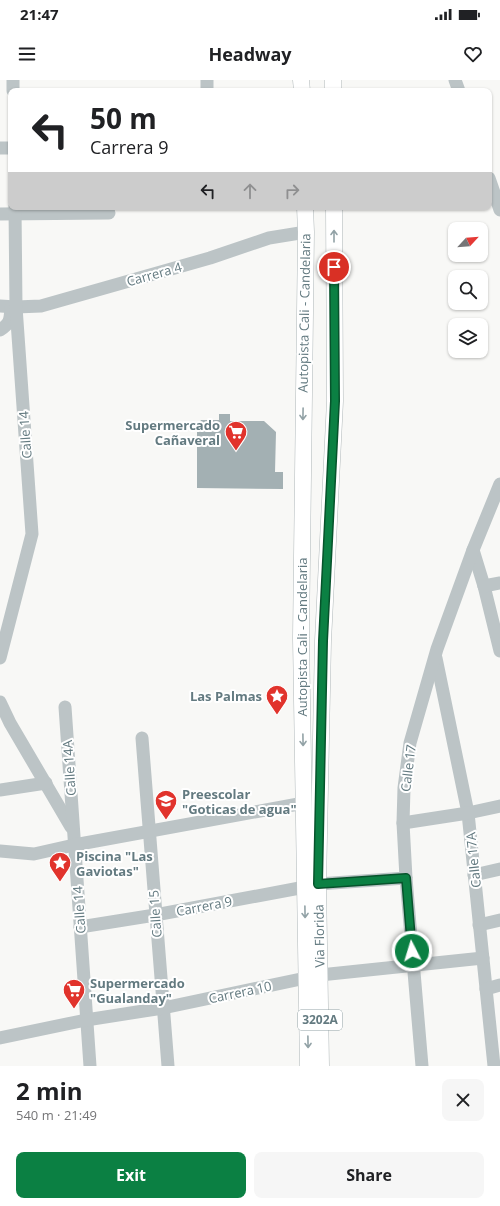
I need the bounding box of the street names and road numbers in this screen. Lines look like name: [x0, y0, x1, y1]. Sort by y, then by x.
street label: Autopista Cali - Candelaria: [294, 233, 314, 393]
street label: Carrera 4: [124, 257, 184, 290]
street label: Calle 14: [14, 410, 36, 459]
street label: Autopista Cali - Candelaria: [293, 557, 311, 717]
street label: Calle 14A: [58, 739, 80, 796]
street label: Calle 17: [396, 743, 420, 793]
street label: Calle 17A: [461, 831, 485, 889]
street label: Calle 14: [68, 885, 90, 934]
street label: Calle 15: [144, 890, 166, 938]
street label: Carrera 9: [174, 892, 234, 920]
street label: Via Florida: [309, 904, 329, 968]
street label: Carrera 10: [207, 977, 273, 1007]
road number: 3202A: [298, 1010, 342, 1030]

